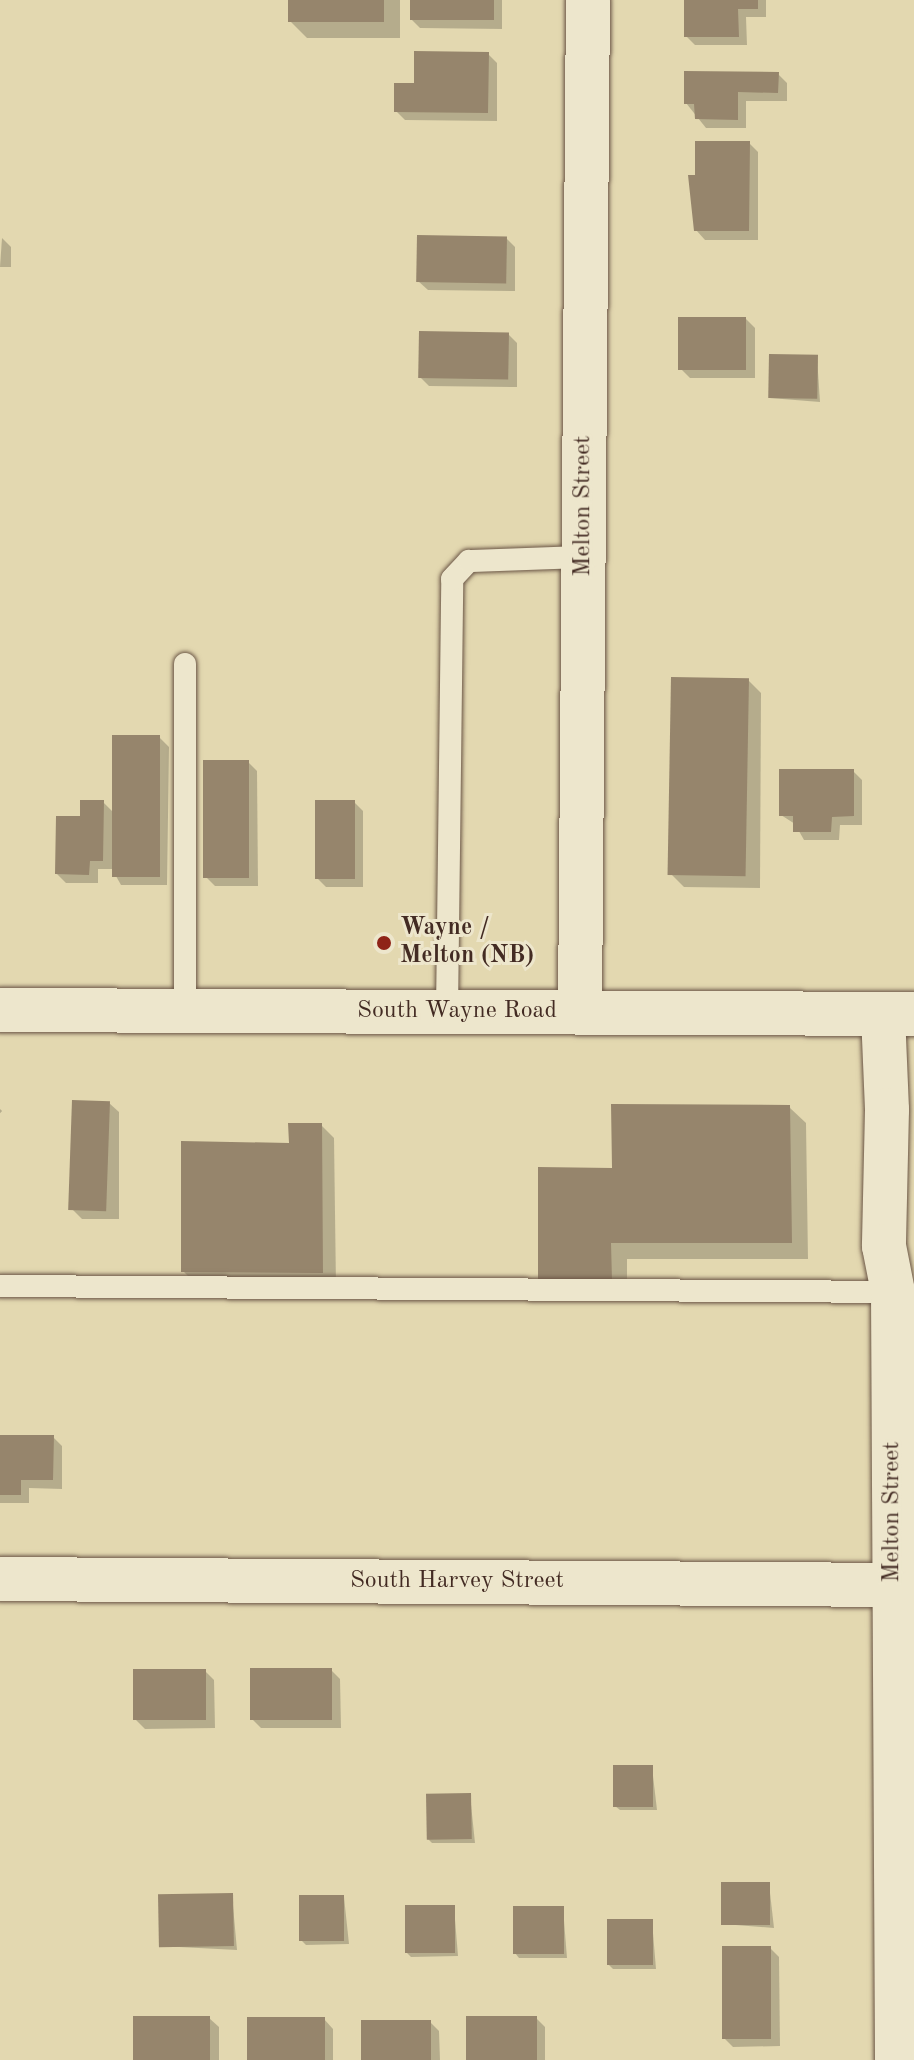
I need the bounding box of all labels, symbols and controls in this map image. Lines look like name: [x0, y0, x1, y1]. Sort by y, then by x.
street label: Melton Street: [570, 435, 598, 577]
place label: Wayne / Melton (NB): [400, 915, 534, 971]
marker: Wayne / Melton (NB): [375, 934, 393, 952]
street label: South Wayne Road: [357, 998, 557, 1026]
street label: Melton Street: [879, 1441, 907, 1583]
street label: South Harvey Street: [350, 1568, 564, 1596]

